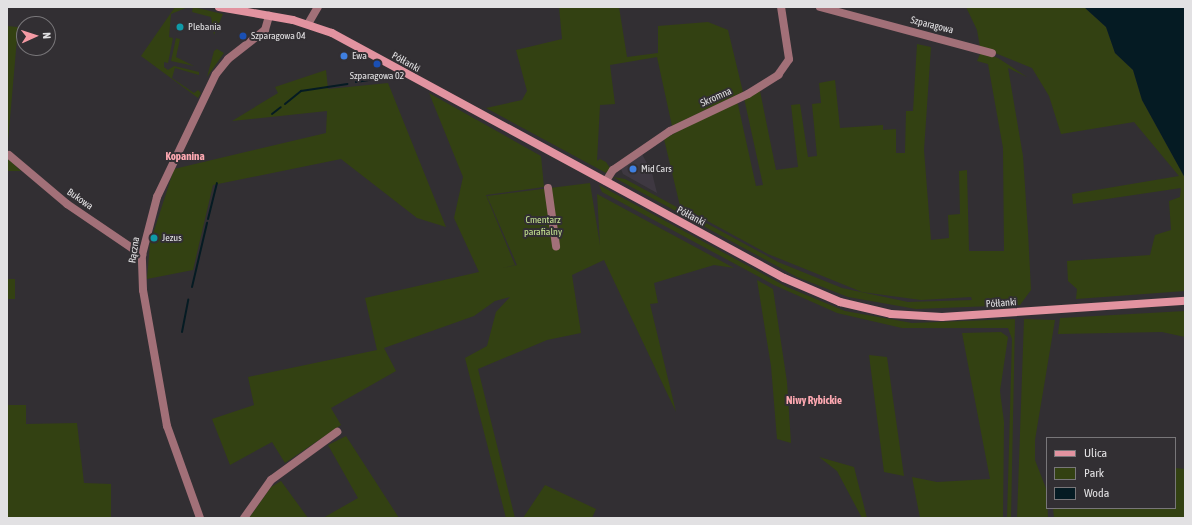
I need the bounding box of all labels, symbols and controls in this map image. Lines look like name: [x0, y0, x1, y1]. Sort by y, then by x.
street label: Szparagowa: [909, 14, 955, 36]
north arrow: [16, 16, 56, 56]
place label: Plebania: [188, 21, 221, 33]
marker: Plebania: [175, 22, 185, 32]
place label: Szparagowa 04: [251, 30, 306, 42]
marker: Szparagowa 04: [238, 31, 248, 41]
text: N: [41, 32, 53, 39]
street label: Półłanki: [390, 49, 422, 75]
place label: Ewa: [352, 50, 367, 62]
marker: Ewa: [339, 51, 349, 61]
marker: Szparagowa 02: [372, 59, 382, 69]
place label: Szparagowa 02: [350, 70, 404, 82]
street label: Skromna: [699, 85, 733, 109]
district label: Kopanina: [166, 149, 204, 163]
place label: Mid Cars: [641, 163, 672, 175]
marker: Mid Cars: [628, 164, 638, 174]
street label: Bukowa: [65, 186, 95, 212]
street label: Półłanki: [675, 203, 707, 229]
park label: Cmentarz parafialny: [524, 213, 562, 236]
place label: Jezus: [162, 232, 182, 244]
marker: Jezus: [149, 233, 159, 243]
street label: Rączna: [126, 236, 142, 264]
street label: Półłanki: [985, 296, 1017, 310]
district label: Niwy Rybickie: [786, 393, 842, 407]
legend: [1046, 437, 1176, 509]
text: Ulica: [1084, 446, 1107, 460]
text: Park: [1084, 466, 1104, 480]
text: Woda: [1084, 486, 1109, 500]

